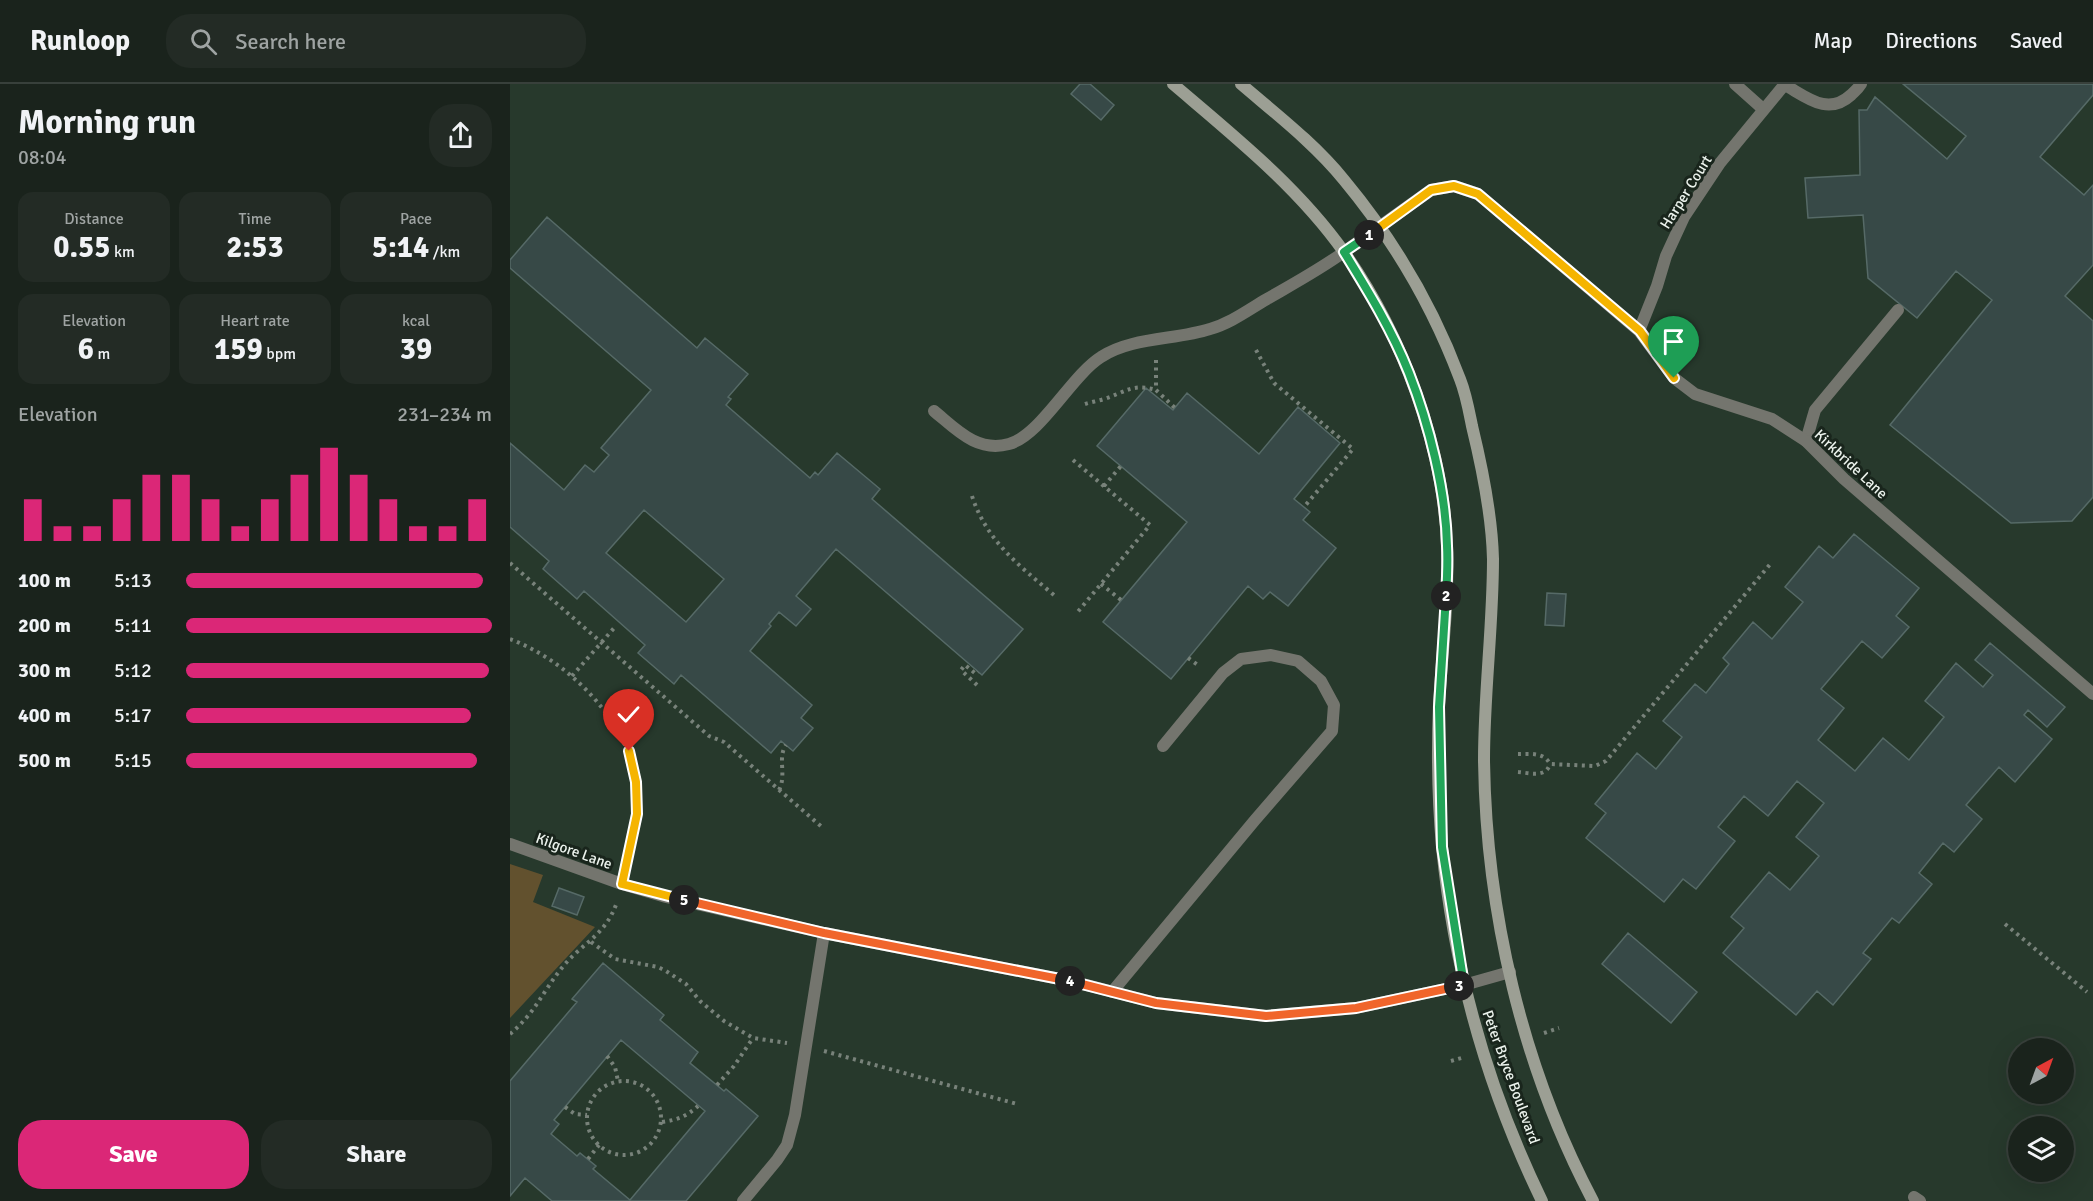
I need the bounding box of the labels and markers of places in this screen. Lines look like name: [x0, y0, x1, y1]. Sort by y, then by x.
pin: 1: [1354, 220, 1384, 250]
pin: [1648, 316, 1699, 378]
pin: 2: [1431, 581, 1461, 611]
pin: [603, 689, 654, 751]
pin: 5: [669, 885, 699, 915]
pin: 4: [1055, 966, 1085, 996]
pin: 3: [1444, 971, 1474, 1001]

